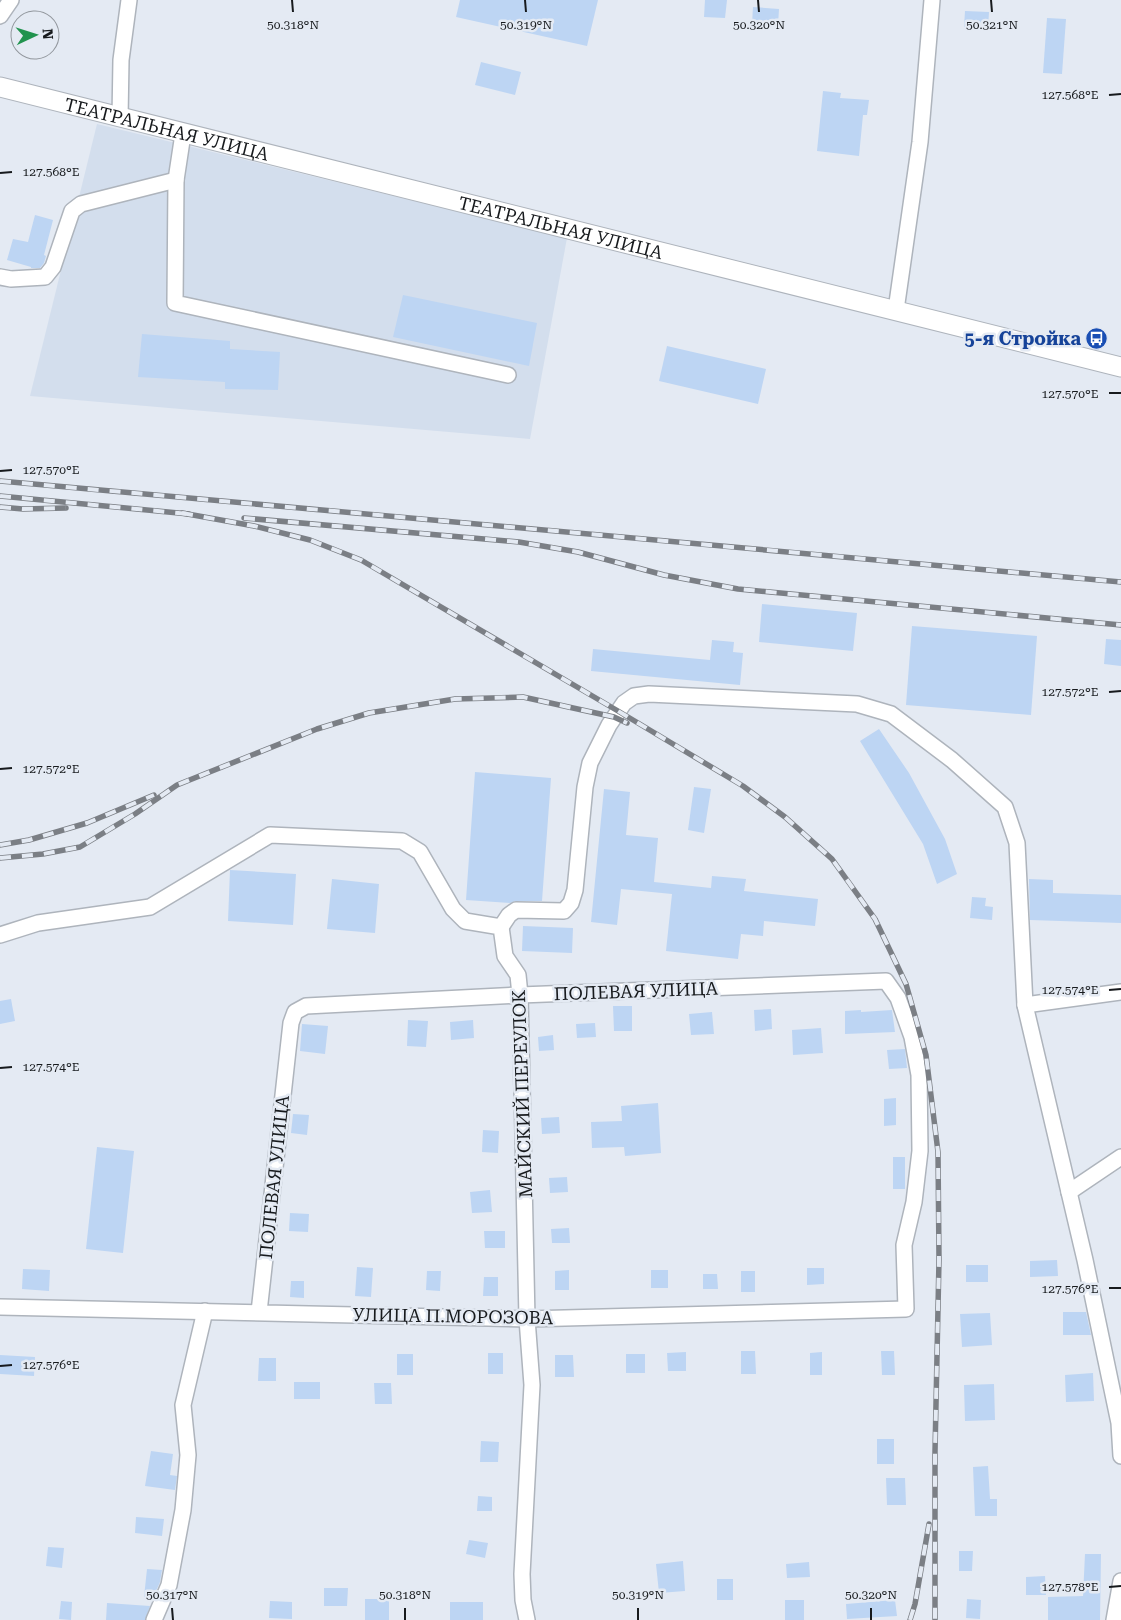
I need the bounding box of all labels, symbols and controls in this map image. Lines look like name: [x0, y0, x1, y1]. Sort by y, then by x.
north arrow: [10, 10, 60, 60]
text: 50.318°N: [267, 18, 319, 32]
text: 50.319°N: [500, 18, 552, 32]
text: 50.320°N: [733, 18, 785, 32]
text: 50.321°N: [966, 18, 1018, 32]
text: N: [40, 28, 56, 40]
text: 127.568°E: [1042, 88, 1098, 102]
street label: ТЕАТРАЛЬНАЯ УЛИЦА: [62, 93, 272, 164]
text: 127.568°E: [23, 165, 79, 179]
street label: ТЕАТРАЛЬНАЯ УЛИЦА: [456, 191, 666, 263]
bus stop icon: 5-я Стройка: [1085, 326, 1109, 350]
place label: 5-я Стройка: [964, 328, 1081, 349]
text: 127.570°E: [1042, 387, 1098, 401]
text: 127.570°E: [23, 463, 79, 477]
text: 127.572°E: [1042, 685, 1098, 699]
text: 127.572°E: [23, 762, 79, 776]
street label: ПОЛЕВАЯ УЛИЦА: [553, 978, 719, 1004]
text: 127.574°E: [1042, 983, 1098, 997]
street label: МАЙСКИЙ ПЕРЕУЛОК: [508, 990, 536, 1198]
text: 127.574°E: [23, 1060, 79, 1074]
street label: ПОЛЕВАЯ УЛИЦА: [255, 1094, 293, 1260]
text: 127.576°E: [1042, 1282, 1098, 1296]
street label: УЛИЦА П.МОРОЗОВА: [353, 1304, 554, 1328]
text: 127.576°E: [23, 1358, 79, 1372]
text: 127.578°E: [1042, 1580, 1098, 1594]
text: 50.317°N: [146, 1588, 198, 1602]
text: 50.318°N: [379, 1588, 431, 1602]
text: 50.319°N: [612, 1588, 664, 1602]
text: 50.320°N: [845, 1588, 897, 1602]

